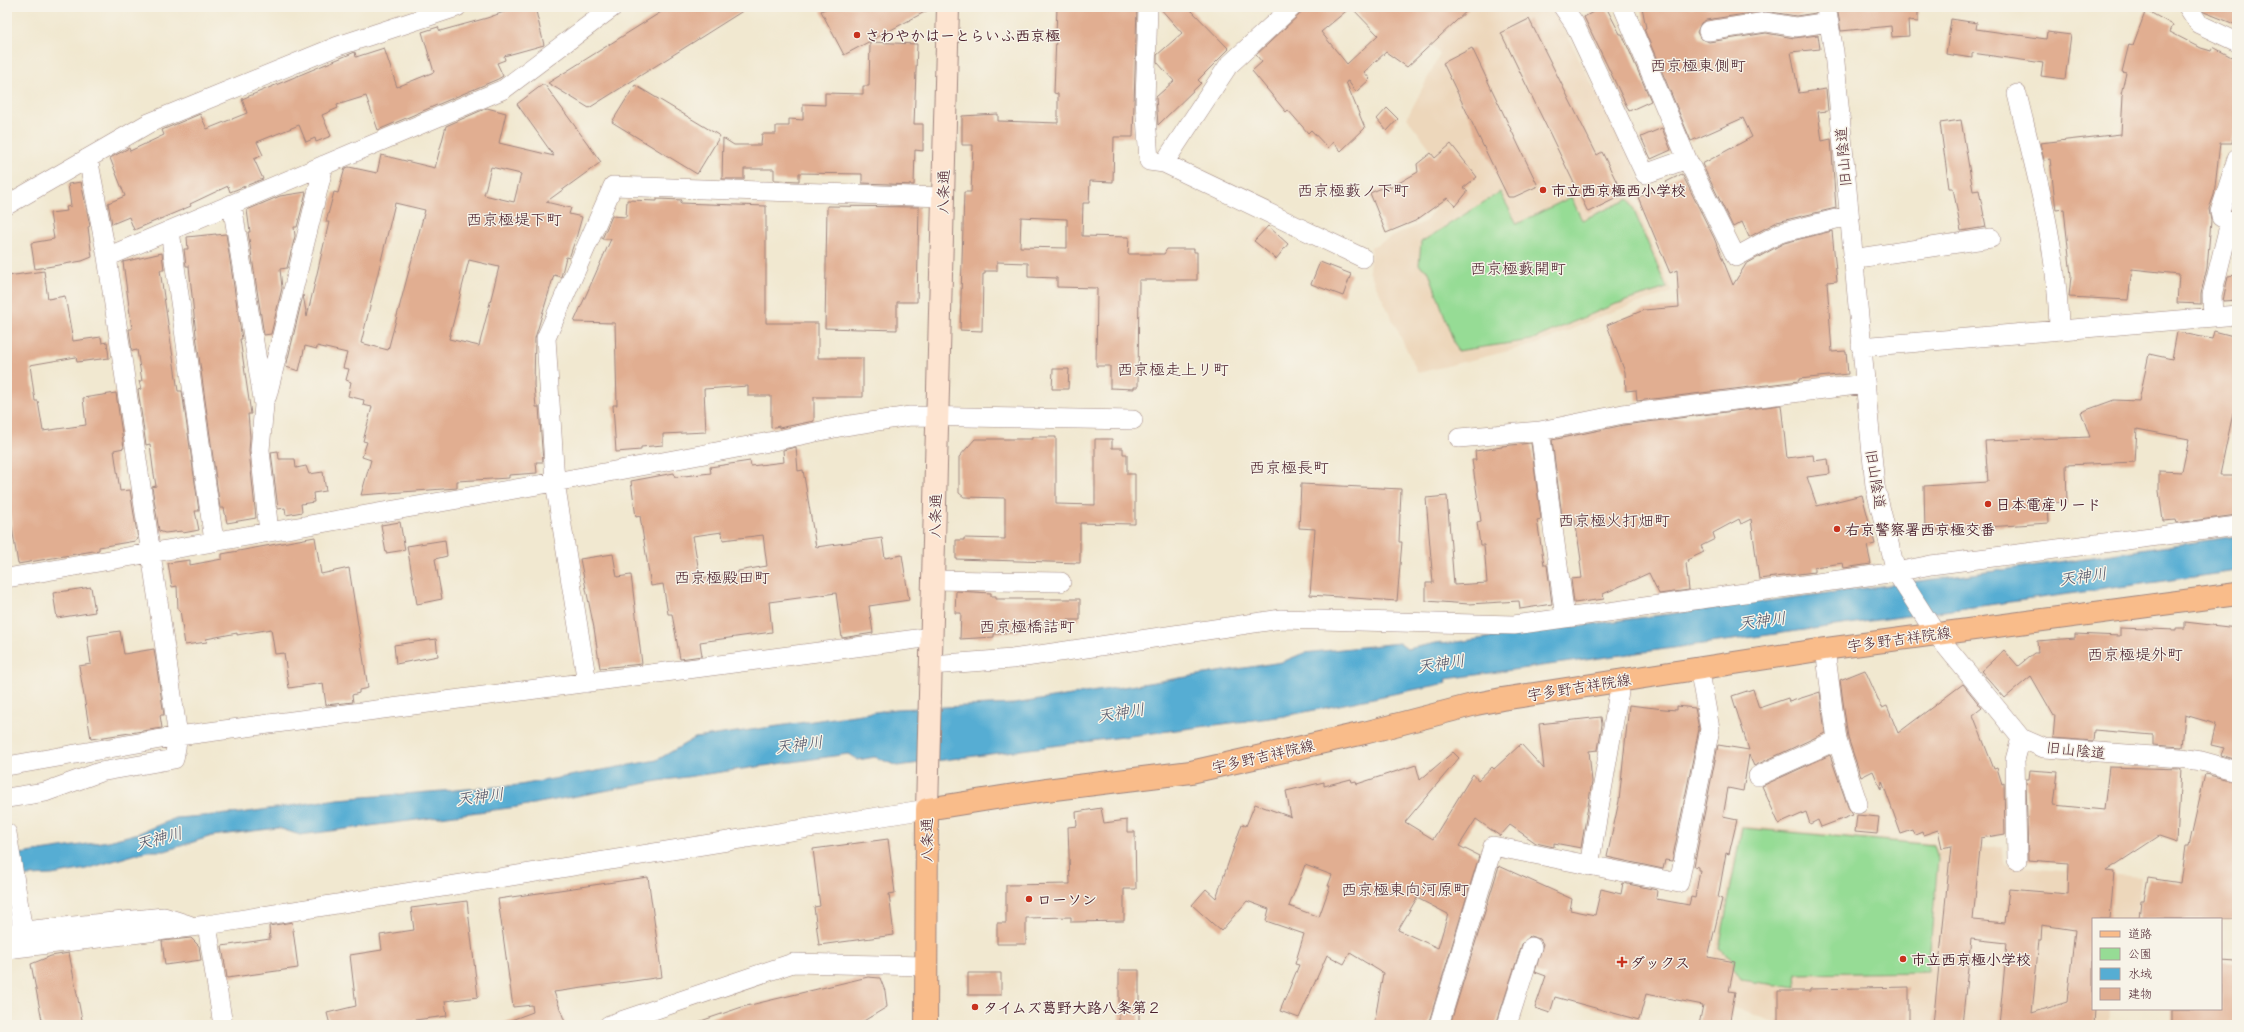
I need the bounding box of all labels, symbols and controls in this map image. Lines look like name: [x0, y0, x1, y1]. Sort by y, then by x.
place label: さわやかはーとらいふ西京極: [865, 25, 1060, 46]
marker: さわやかはーとらいふ西京極: [852, 30, 862, 40]
district label: 西京極東側町: [1650, 54, 1746, 76]
street label: 旧山陰道: [1830, 126, 1856, 188]
street label: 八条通: [932, 169, 954, 215]
district label: 西京極藪ノ下町: [1297, 179, 1409, 201]
place label: 市立西京極西小学校: [1551, 180, 1686, 201]
marker: 市立西京極西小学校: [1538, 185, 1548, 195]
district label: 西京極堤下町: [466, 208, 562, 230]
district label: 西京極藪開町: [1470, 257, 1566, 279]
district label: 西京極走上リ町: [1117, 358, 1229, 380]
street label: 旧山陰道: [1861, 448, 1891, 510]
district label: 西京極長町: [1249, 456, 1329, 478]
street label: 八条通: [924, 493, 946, 539]
place label: 日本電産リード: [1996, 494, 2101, 515]
marker: 日本電産リード: [1983, 499, 1993, 509]
district label: 西京極火打畑町: [1558, 509, 1670, 531]
place label: 右京警察署西京極交番: [1845, 519, 1995, 540]
marker: 右京警察署西京極交番: [1832, 524, 1842, 534]
water label: 天神川: [2058, 562, 2108, 590]
district label: 西京極殿田町: [674, 566, 770, 588]
water label: 天神川: [1737, 606, 1787, 634]
district label: 西京極橋詰町: [979, 615, 1075, 637]
street label: 宇多野吉祥院線: [1846, 621, 1952, 657]
district label: 西京極堤外町: [2087, 643, 2183, 665]
water label: 天神川: [1416, 649, 1466, 677]
street label: 宇多野吉祥院線: [1525, 668, 1633, 706]
water label: 天神川: [1096, 697, 1146, 727]
water label: 天神川: [774, 730, 824, 758]
street label: 宇多野吉祥院線: [1209, 734, 1317, 778]
street label: 旧山陰道: [2045, 736, 2107, 764]
water label: 天神川: [455, 782, 505, 810]
street label: 八条通: [916, 817, 937, 863]
water label: 天神川: [133, 821, 185, 855]
district label: 西京極東向河原町: [1341, 878, 1469, 900]
place label: ローソン: [1037, 889, 1097, 910]
marker: ローソン: [1024, 894, 1034, 904]
legend: [2092, 918, 2222, 1010]
text: 道路: [2128, 925, 2152, 942]
text: 公園: [2128, 945, 2152, 962]
place label: 市立西京極小学校: [1911, 949, 2031, 970]
place label: ダックス: [1630, 952, 1690, 973]
marker: 市立西京極小学校: [1898, 954, 1908, 964]
marker: ダックス: [1617, 957, 1627, 967]
text: 水域: [2128, 965, 2152, 982]
text: 建物: [2128, 985, 2152, 1002]
place label: タイムズ葛野大路八条第２: [983, 997, 1162, 1018]
marker: タイムズ葛野大路八条第２: [970, 1002, 980, 1012]

